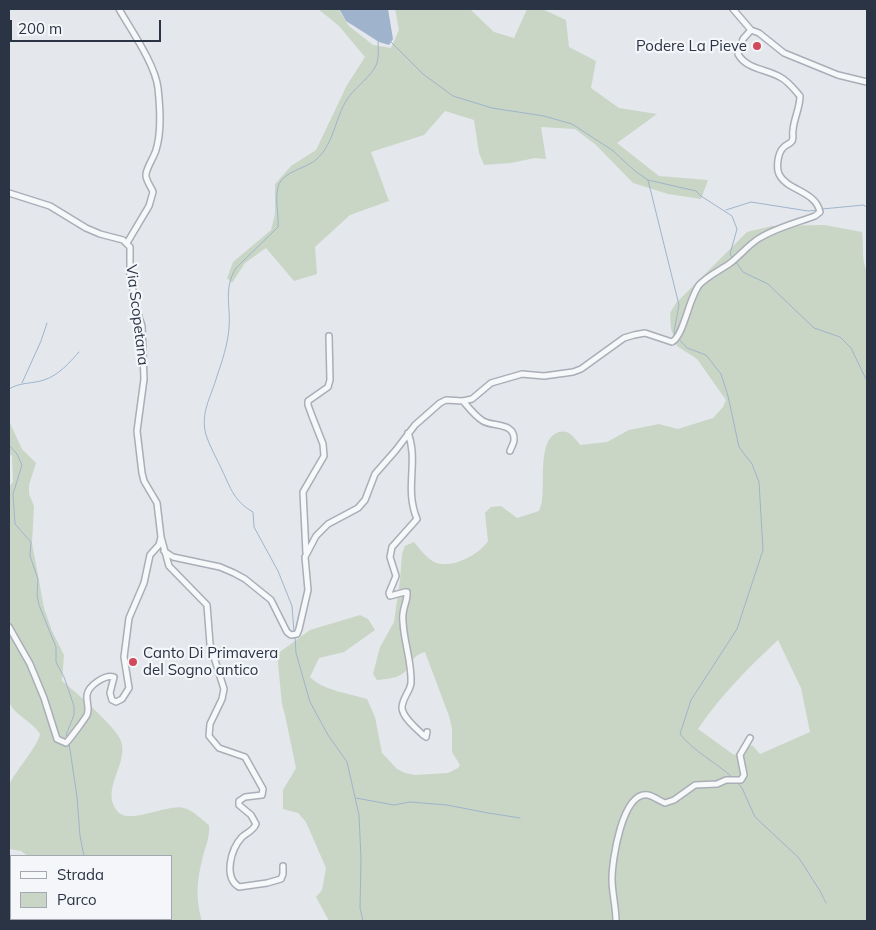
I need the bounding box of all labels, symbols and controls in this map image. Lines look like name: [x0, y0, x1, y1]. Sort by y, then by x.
scale bar: [12, 10, 164, 42]
text: 200 m: [18, 19, 62, 38]
place label: Podere La Pieve: [636, 37, 747, 55]
marker: Podere La Pieve: [751, 40, 763, 52]
street label: Via Scopetana: [122, 264, 152, 366]
place label: Canto Di Primavera del Sogno antico: [143, 644, 278, 679]
marker: Canto Di Primavera del Sogno antico: [127, 656, 139, 668]
legend: [10, 855, 172, 920]
text: Strada: [57, 865, 104, 884]
text: Parco: [57, 890, 97, 909]

